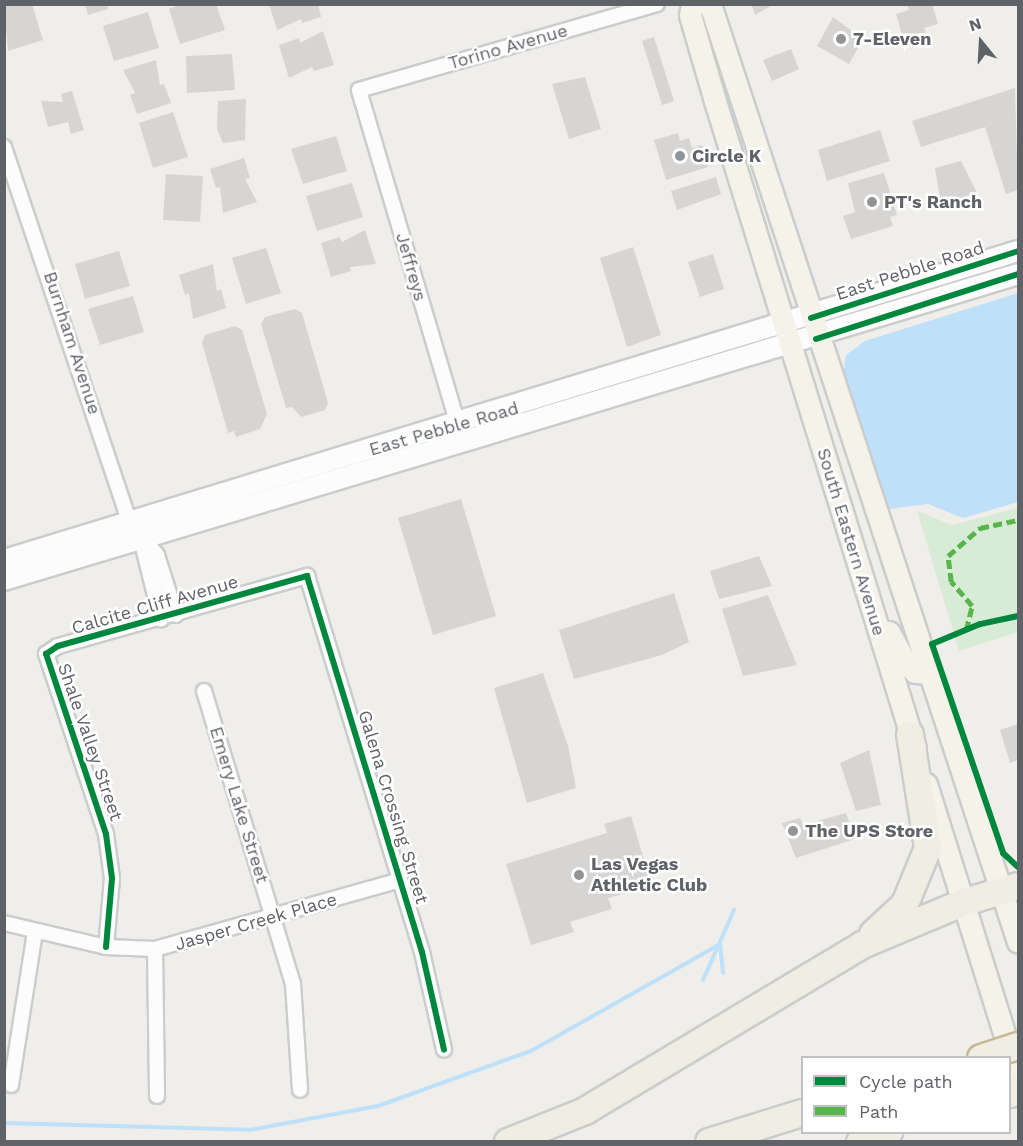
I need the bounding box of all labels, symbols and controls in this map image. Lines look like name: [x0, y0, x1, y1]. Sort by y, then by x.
north arrow: [951, 12, 1011, 72]
text: N: [967, 14, 984, 35]
street label: Torino Avenue: [446, 20, 570, 74]
place label: 7-Eleven: [853, 28, 931, 50]
marker: 7-Eleven: [834, 32, 848, 46]
place label: Circle K: [692, 145, 761, 167]
marker: Circle K: [673, 149, 687, 163]
place label: PT's Ranch: [884, 191, 982, 213]
marker: PT's Ranch: [865, 195, 879, 209]
street label: Jeffreys: [391, 230, 431, 304]
street label: East Pebble Road: [833, 237, 987, 305]
street label: Burnham Avenue: [39, 269, 105, 417]
street label: East Pebble Road: [367, 397, 521, 461]
street label: South Eastern Avenue: [812, 445, 890, 639]
street label: Calcite Cliff Avenue: [69, 571, 241, 639]
street label: Shale Valley Street: [53, 660, 127, 824]
street label: Galena Crossing Street: [353, 707, 433, 907]
street label: Emery Lake Street: [205, 724, 273, 886]
place label: The UPS Store: [805, 820, 933, 842]
marker: The UPS Store: [786, 824, 800, 838]
place label: Las Vegas Athletic Club: [591, 854, 707, 896]
marker: Las Vegas Athletic Club: [572, 868, 586, 882]
street label: Jasper Creek Place: [172, 888, 340, 956]
legend: [801, 1056, 1011, 1134]
text: Cycle path: [859, 1071, 953, 1092]
text: Path: [859, 1101, 899, 1122]

